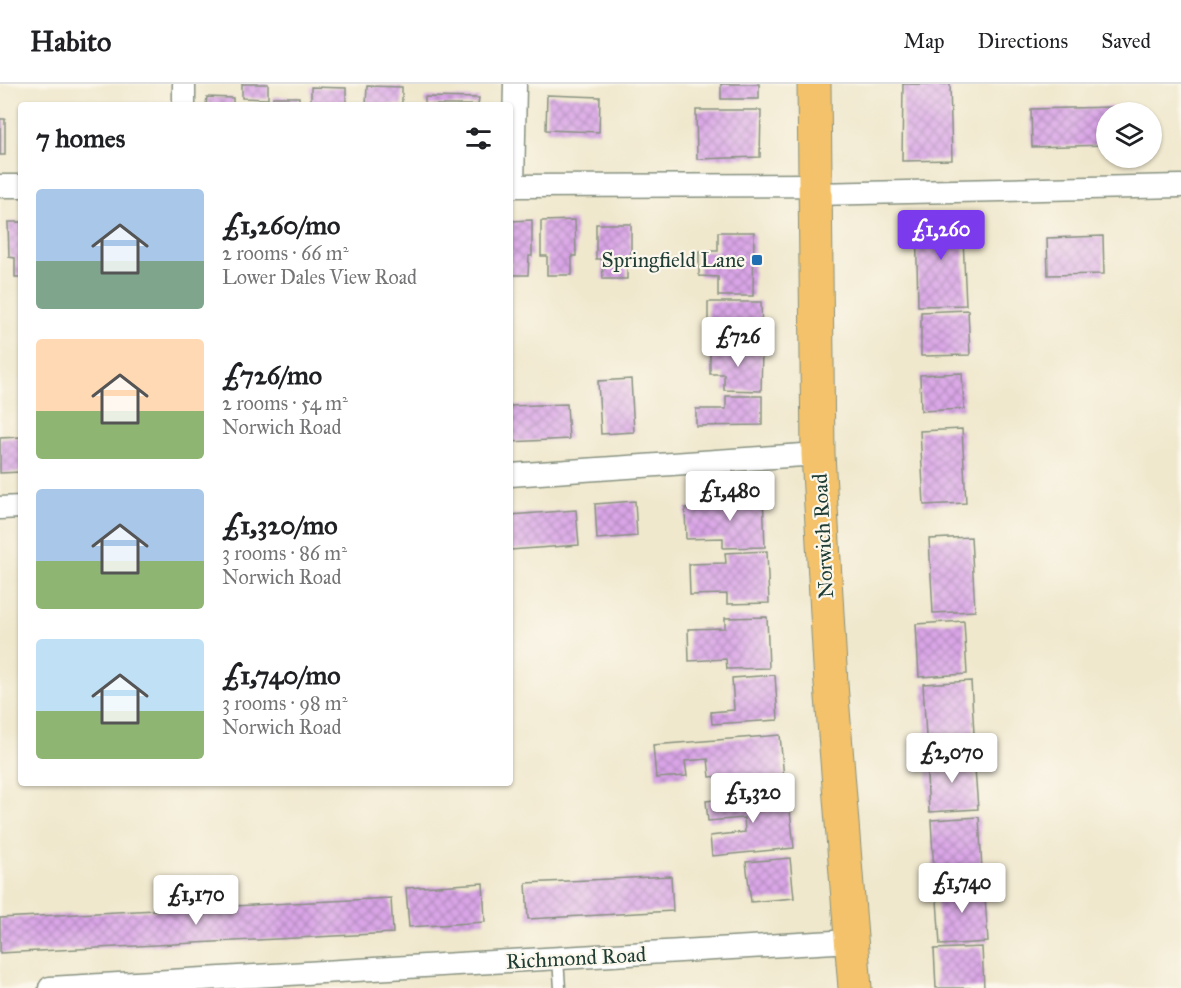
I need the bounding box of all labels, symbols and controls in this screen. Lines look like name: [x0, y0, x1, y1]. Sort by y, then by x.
text: Habito: [30, 24, 111, 59]
text: Map: [904, 28, 945, 54]
text: Directions: [978, 28, 1068, 54]
text: Saved: [1101, 28, 1151, 54]
map controls: [1096, 102, 1162, 168]
button: layers: [1096, 102, 1162, 168]
text: 7 homes: [36, 122, 125, 154]
icon: filters: [462, 122, 495, 155]
text: £1,260/mo: [222, 209, 340, 241]
pin: £1,260: [892, 210, 990, 261]
icon: home: [84, 213, 156, 285]
text: £1,260: [912, 217, 970, 241]
text: 2 rooms · 66 m²: [222, 241, 348, 265]
place label: Springfield Lane: [602, 247, 745, 273]
marker: Springfield Lane: [750, 253, 764, 267]
text: Lower Dales View Road: [222, 265, 417, 289]
pin: £726: [702, 317, 774, 368]
text: £726: [716, 324, 760, 348]
text: £726/mo: [222, 359, 322, 391]
icon: home: [84, 363, 156, 435]
text: 2 rooms · 54 m²: [222, 391, 348, 415]
text: Norwich Road: [222, 415, 341, 439]
pin: £1,480: [681, 471, 779, 522]
street label: Norwich Road: [807, 472, 839, 599]
text: £1,480: [700, 478, 760, 502]
text: £1,320/mo: [222, 509, 337, 541]
icon: home: [84, 513, 156, 585]
text: 3 rooms · 86 m²: [222, 541, 347, 565]
text: Norwich Road: [222, 565, 341, 589]
text: £1,740/mo: [222, 659, 341, 691]
icon: home: [84, 663, 156, 735]
text: 3 rooms · 98 m²: [222, 691, 347, 715]
text: Norwich Road: [222, 715, 341, 739]
pin: £2,070: [903, 733, 1001, 784]
text: £2,070: [920, 740, 984, 764]
pin: £1,320: [704, 773, 802, 824]
text: £1,320: [725, 780, 781, 804]
pin: £1,740: [913, 863, 1011, 914]
text: £1,740: [933, 870, 991, 894]
pin: £1,170: [147, 875, 245, 926]
text: £1,170: [167, 882, 225, 906]
street label: Richmond Road: [505, 941, 647, 975]

